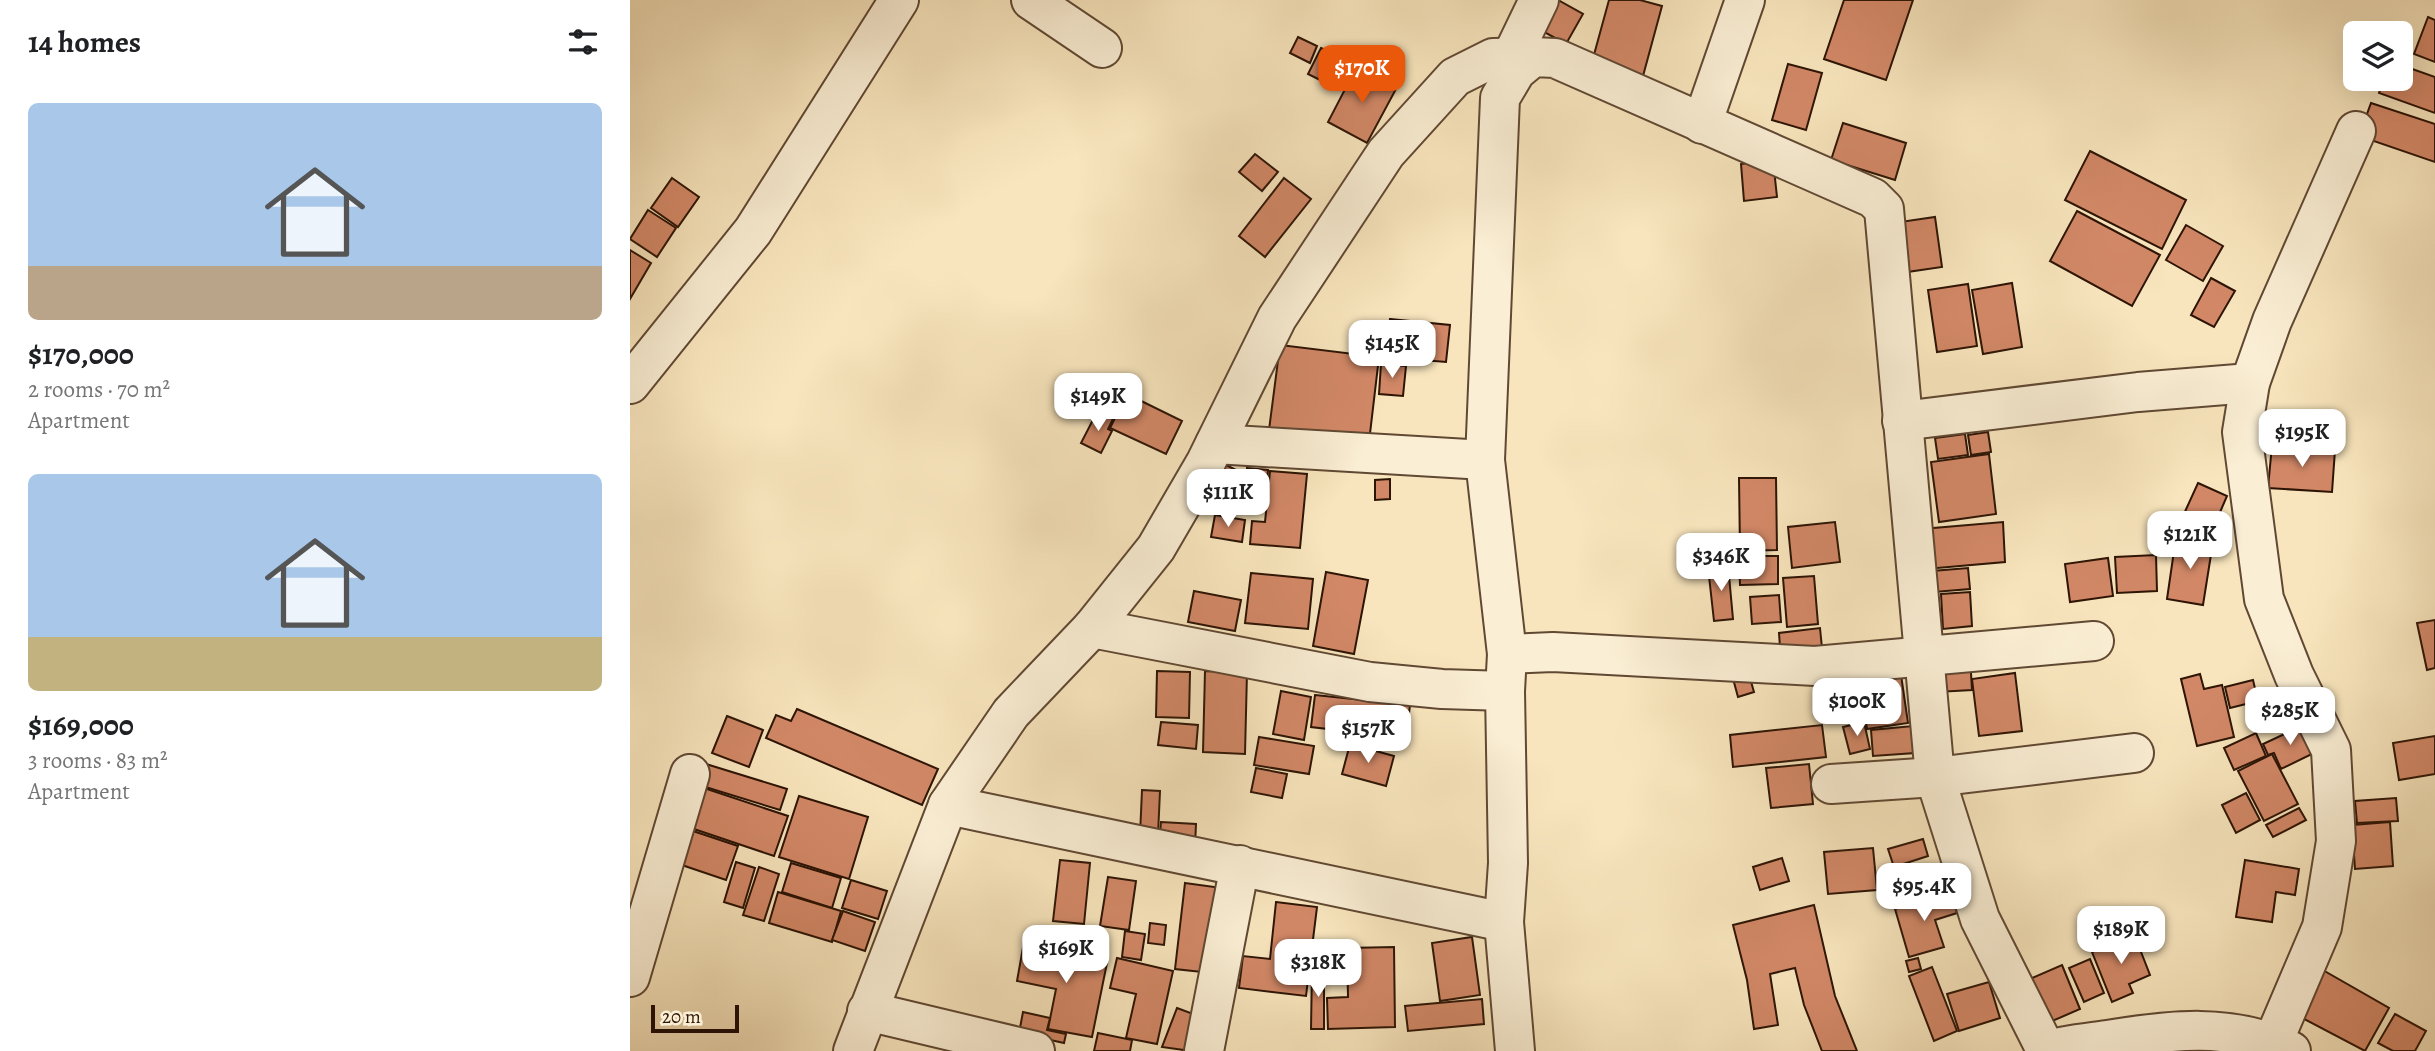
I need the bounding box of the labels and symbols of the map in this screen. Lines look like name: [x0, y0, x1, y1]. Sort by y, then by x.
pin: $170K: [1313, 46, 1411, 105]
pin: $145K: [1343, 320, 1441, 380]
pin: $149K: [1049, 374, 1147, 433]
pin: $195K: [2253, 410, 2351, 469]
pin: $111K: [1179, 470, 1277, 529]
pin: $121K: [2141, 512, 2239, 571]
pin: $346K: [1672, 534, 1770, 593]
pin: $100K: [1808, 678, 1906, 738]
pin: $285K: [2241, 688, 2339, 747]
pin: $157K: [1319, 706, 1417, 765]
pin: $95.4K: [1867, 864, 1981, 923]
pin: $189K: [2072, 906, 2170, 966]
pin: $169K: [1017, 926, 1115, 985]
pin: $318K: [1269, 940, 1367, 999]
scale bar: [651, 1002, 738, 1034]

